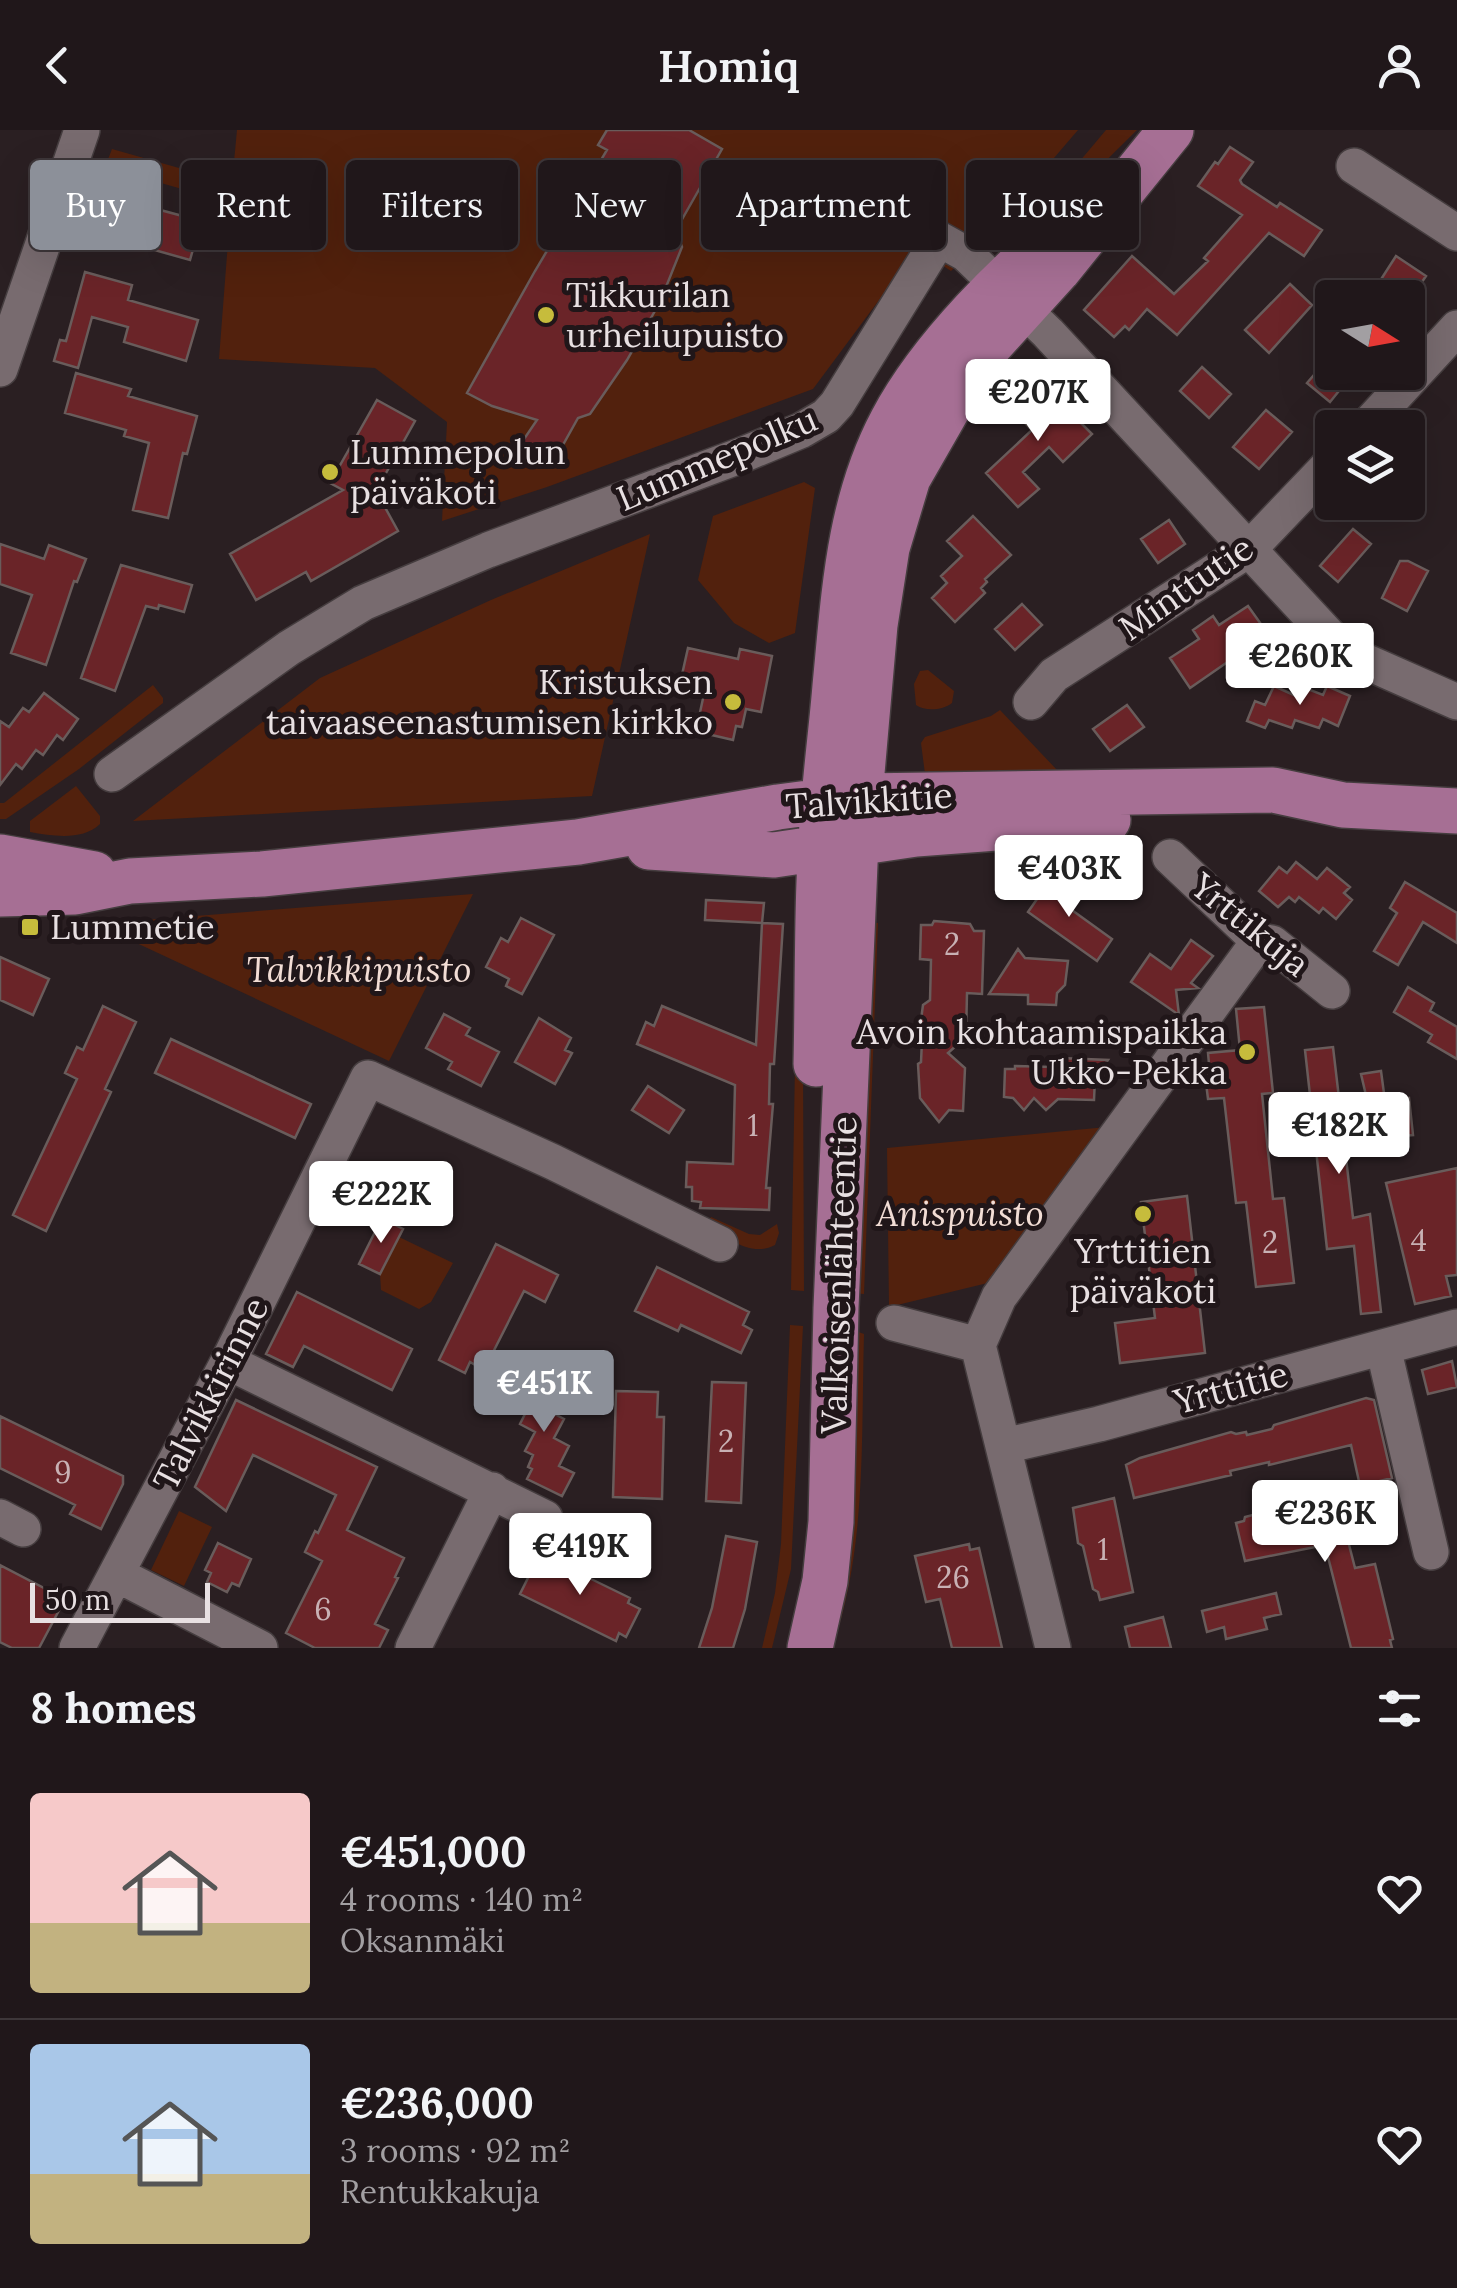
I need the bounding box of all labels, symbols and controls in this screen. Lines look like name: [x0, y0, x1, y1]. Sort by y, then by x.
text: Homiq: [658, 37, 799, 94]
icon: back: [30, 38, 85, 93]
icon: person: [1372, 38, 1427, 93]
chip: Buy: [30, 160, 161, 250]
chip: Rent: [181, 160, 326, 250]
chip: Filters: [346, 160, 518, 250]
chip: New: [538, 160, 681, 250]
chip: Apartment: [701, 160, 946, 250]
chip: House: [966, 160, 1139, 250]
place label: Tikkurilan urheilupuisto: [566, 272, 784, 357]
north arrow: [1315, 280, 1425, 390]
map controls: [1315, 280, 1425, 520]
marker: Tikkurilan urheilupuisto: [535, 304, 557, 326]
pin: €207K: [968, 359, 1108, 444]
text: €207K: [987, 371, 1089, 412]
street label: Lummepolku: [610, 396, 824, 521]
button: layers: [1315, 410, 1425, 520]
place label: Lummepolun päiväkoti: [350, 429, 566, 514]
marker: Lummepolun päiväkoti: [319, 461, 341, 483]
street label: Minttutie: [1110, 525, 1262, 650]
pin: €260K: [1230, 623, 1370, 708]
text: €260K: [1248, 635, 1352, 676]
place label: Kristuksen taivaaseenastumisen kirkko: [266, 659, 713, 744]
marker: Kristuksen taivaaseenastumisen kirkko: [722, 691, 744, 713]
street label: Talvikkitie: [784, 772, 954, 829]
pin: €403K: [999, 835, 1139, 920]
text: €403K: [1017, 847, 1121, 888]
street label: Yrttikuja: [1181, 862, 1319, 986]
place label: Lummetie: [50, 904, 215, 949]
marker: Lummetie: [19, 916, 41, 938]
house number: 2: [944, 925, 960, 963]
park label: Talvikkipuisto: [247, 947, 471, 992]
place label: Avoin kohtaamispaikka Ukko-Pekka: [855, 1009, 1227, 1094]
marker: Avoin kohtaamispaikka Ukko-Pekka: [1236, 1041, 1258, 1063]
pin: €182K: [1269, 1092, 1409, 1177]
text: €182K: [1290, 1104, 1388, 1145]
house number: 1: [748, 1106, 758, 1144]
street label: Valkoisenlähteentie: [810, 1115, 867, 1436]
pin: €222K: [311, 1161, 451, 1246]
text: €222K: [331, 1173, 431, 1214]
park label: Anispuisto: [875, 1191, 1044, 1236]
marker: Yrttitien päiväkoti: [1132, 1203, 1154, 1225]
house number: 4: [1411, 1221, 1427, 1259]
house number: 2: [1262, 1223, 1278, 1261]
place label: Yrttitien päiväkoti: [1070, 1228, 1216, 1313]
street label: Talvikkirinne: [143, 1290, 278, 1498]
pin: €451K: [474, 1350, 614, 1435]
street label: Yrttitie: [1168, 1351, 1293, 1425]
text: €451K: [496, 1362, 592, 1403]
house number: 2: [718, 1422, 734, 1460]
house number: 9: [54, 1453, 72, 1491]
pin: €236K: [1255, 1480, 1395, 1565]
text: €236K: [1274, 1492, 1376, 1533]
pin: €419K: [510, 1513, 650, 1598]
text: €419K: [531, 1525, 629, 1566]
house number: 1: [1098, 1530, 1108, 1568]
house number: 26: [936, 1558, 970, 1596]
scale bar: [30, 1578, 210, 1622]
text: 50 m: [45, 1582, 110, 1618]
house number: 6: [314, 1590, 332, 1628]
text: 8 homes: [30, 1681, 197, 1735]
icon: filters: [1372, 1681, 1427, 1736]
text: €451,000: [340, 1825, 527, 1879]
icon: home: [110, 1833, 230, 1953]
icon: heart: [1372, 1866, 1427, 1921]
text: 4 rooms · 140 m²: [340, 1879, 583, 1920]
text: Oksanmäki: [340, 1920, 505, 1961]
text: €236,000: [340, 2076, 534, 2130]
icon: home: [110, 2084, 230, 2204]
icon: heart: [1372, 2117, 1427, 2172]
text: 3 rooms · 92 m²: [340, 2130, 571, 2171]
text: Rentukkakuja: [340, 2171, 540, 2212]

